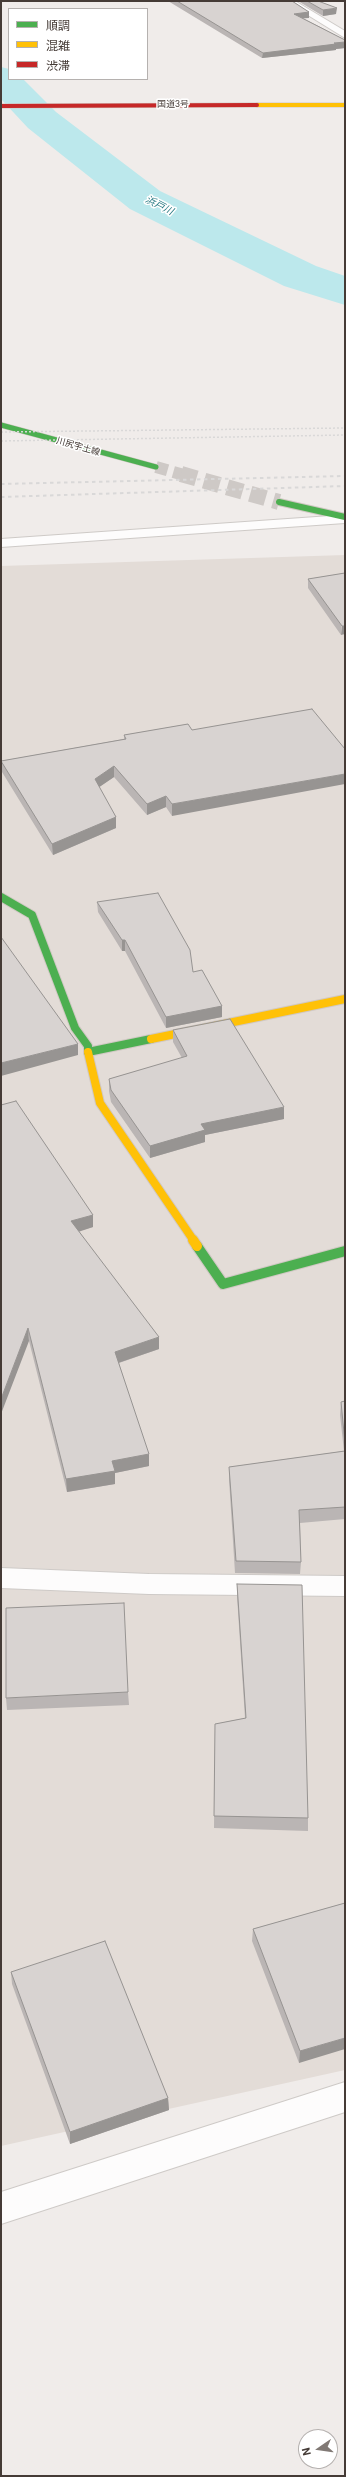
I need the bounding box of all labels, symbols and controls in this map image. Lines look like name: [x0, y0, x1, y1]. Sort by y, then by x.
legend: [8, 8, 148, 80]
text: 順調: [46, 19, 70, 33]
text: 混雑: [46, 39, 70, 53]
text: 渋滞: [46, 59, 70, 73]
street label: 国道3号: [157, 100, 189, 110]
water label: 浜戸川: [143, 194, 175, 218]
street label: 川尻宇土線: [55, 436, 101, 458]
north arrow: [298, 2429, 338, 2469]
text: N: [300, 2446, 314, 2457]

